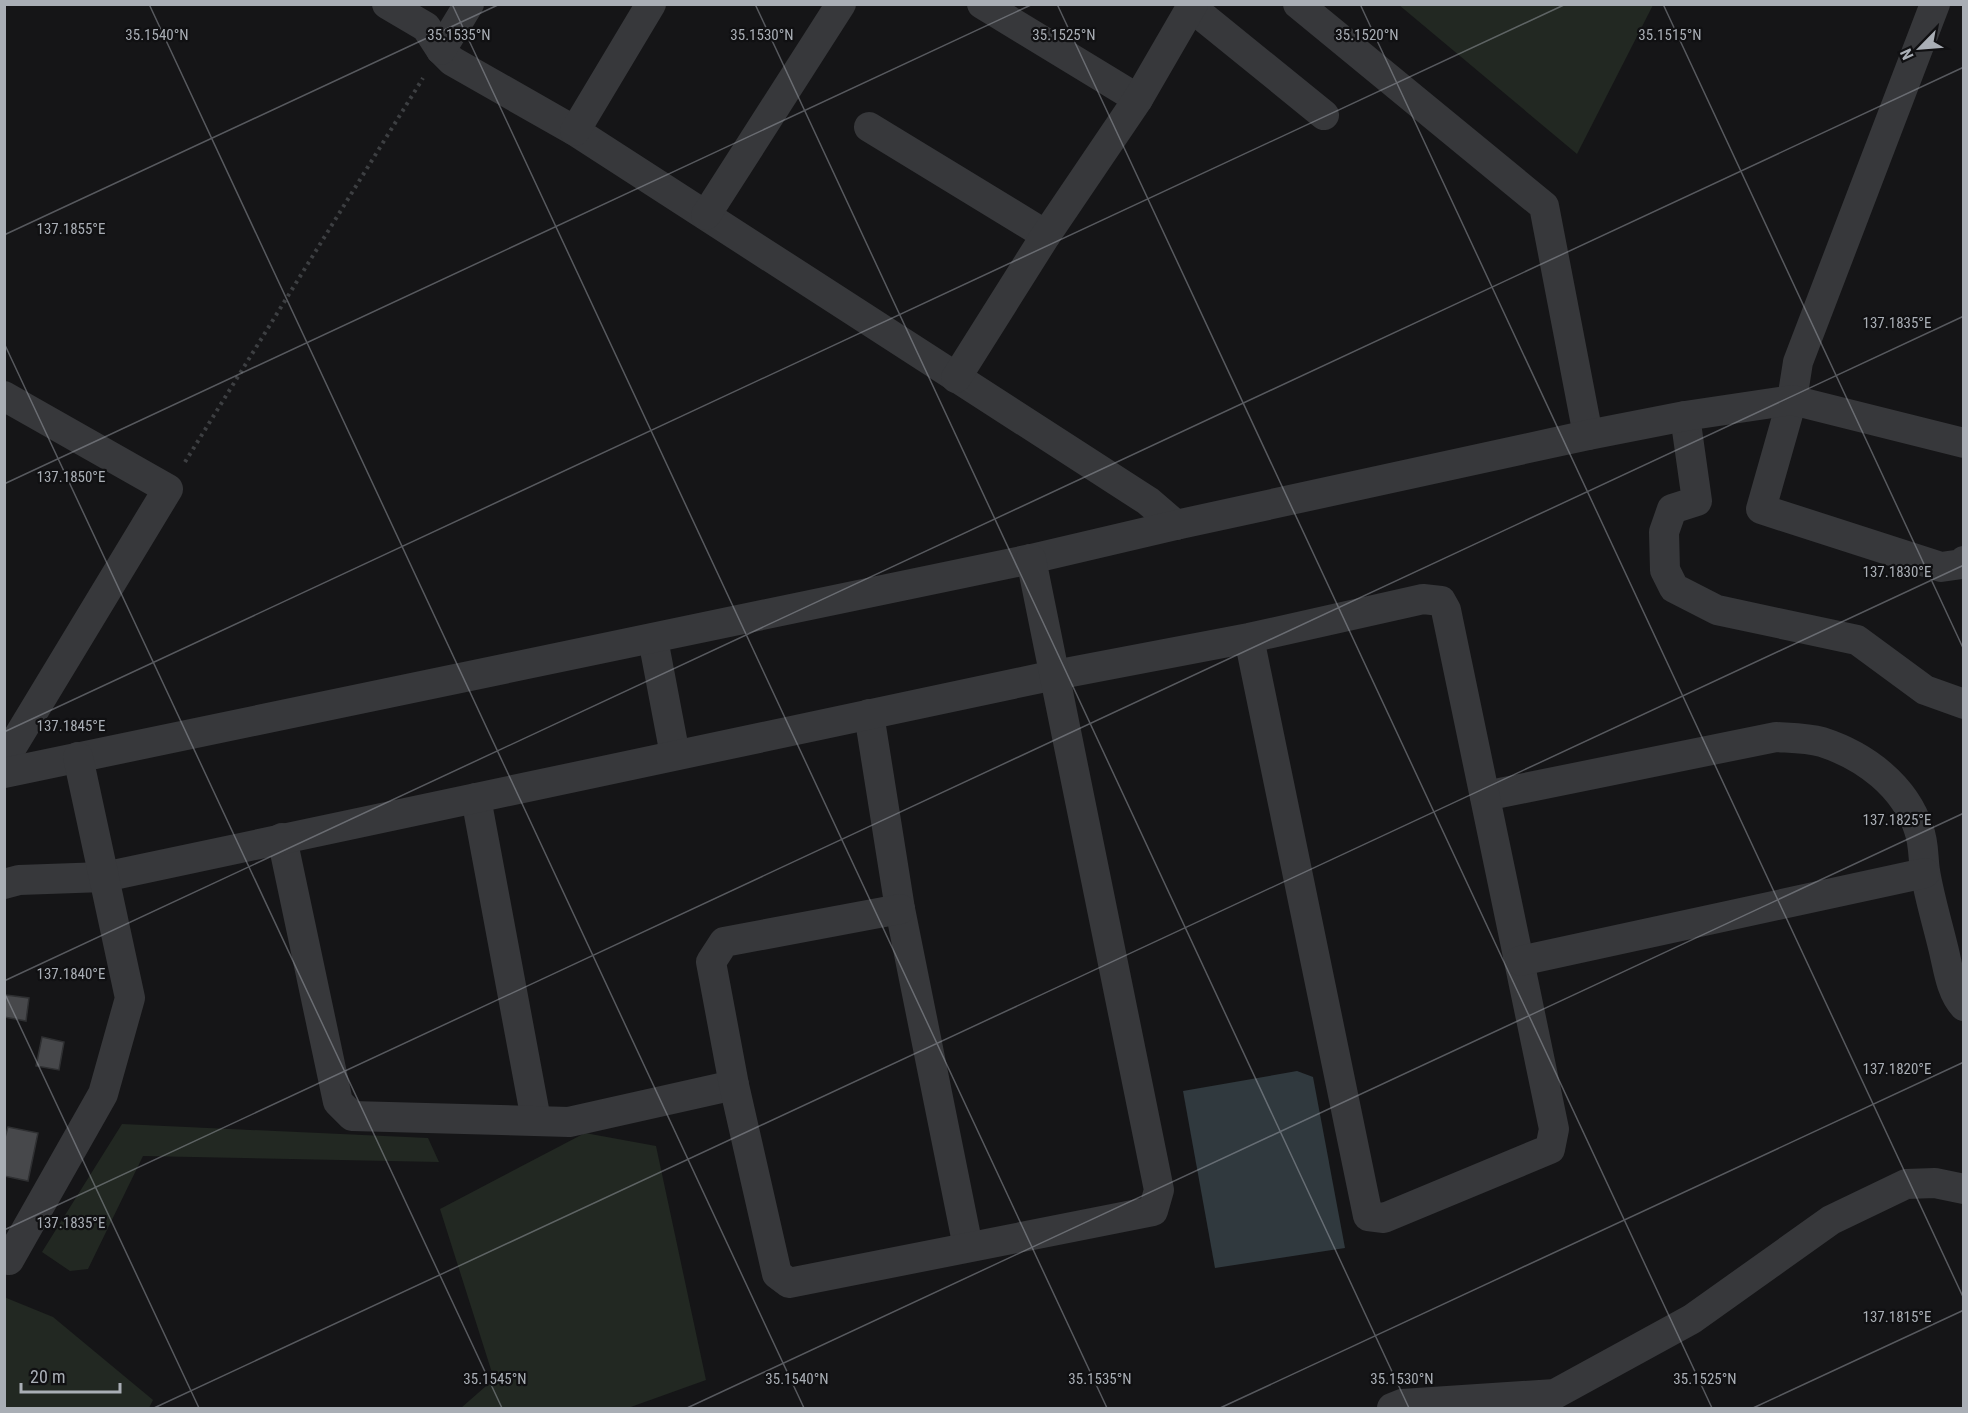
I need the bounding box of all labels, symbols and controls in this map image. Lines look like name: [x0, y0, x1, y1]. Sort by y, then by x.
north arrow: [1890, 18, 1950, 78]
text: 35.1540°N: [125, 26, 189, 44]
text: 35.1535°N: [427, 26, 491, 44]
text: 35.1530°N: [730, 26, 794, 44]
text: 35.1525°N: [1032, 26, 1096, 44]
text: 35.1520°N: [1335, 26, 1399, 44]
text: 35.1515°N: [1638, 26, 1702, 44]
text: N: [1896, 46, 1918, 63]
text: 137.1855°E: [37, 220, 105, 238]
text: 137.1835°E: [1863, 314, 1931, 332]
text: 137.1850°E: [37, 468, 105, 486]
text: 137.1830°E: [1863, 563, 1931, 581]
text: 137.1845°E: [37, 717, 105, 735]
text: 137.1825°E: [1863, 811, 1931, 829]
text: 137.1840°E: [37, 965, 105, 983]
text: 137.1820°E: [1863, 1060, 1931, 1078]
text: 137.1835°E: [37, 1214, 105, 1232]
text: 137.1815°E: [1863, 1308, 1931, 1326]
scale bar: [21, 1356, 120, 1394]
text: 20 m: [30, 1366, 65, 1387]
text: 35.1545°N: [463, 1370, 527, 1388]
text: 35.1540°N: [765, 1370, 829, 1388]
text: 35.1535°N: [1068, 1370, 1132, 1388]
text: 35.1530°N: [1370, 1370, 1434, 1388]
text: 35.1525°N: [1673, 1370, 1737, 1388]

